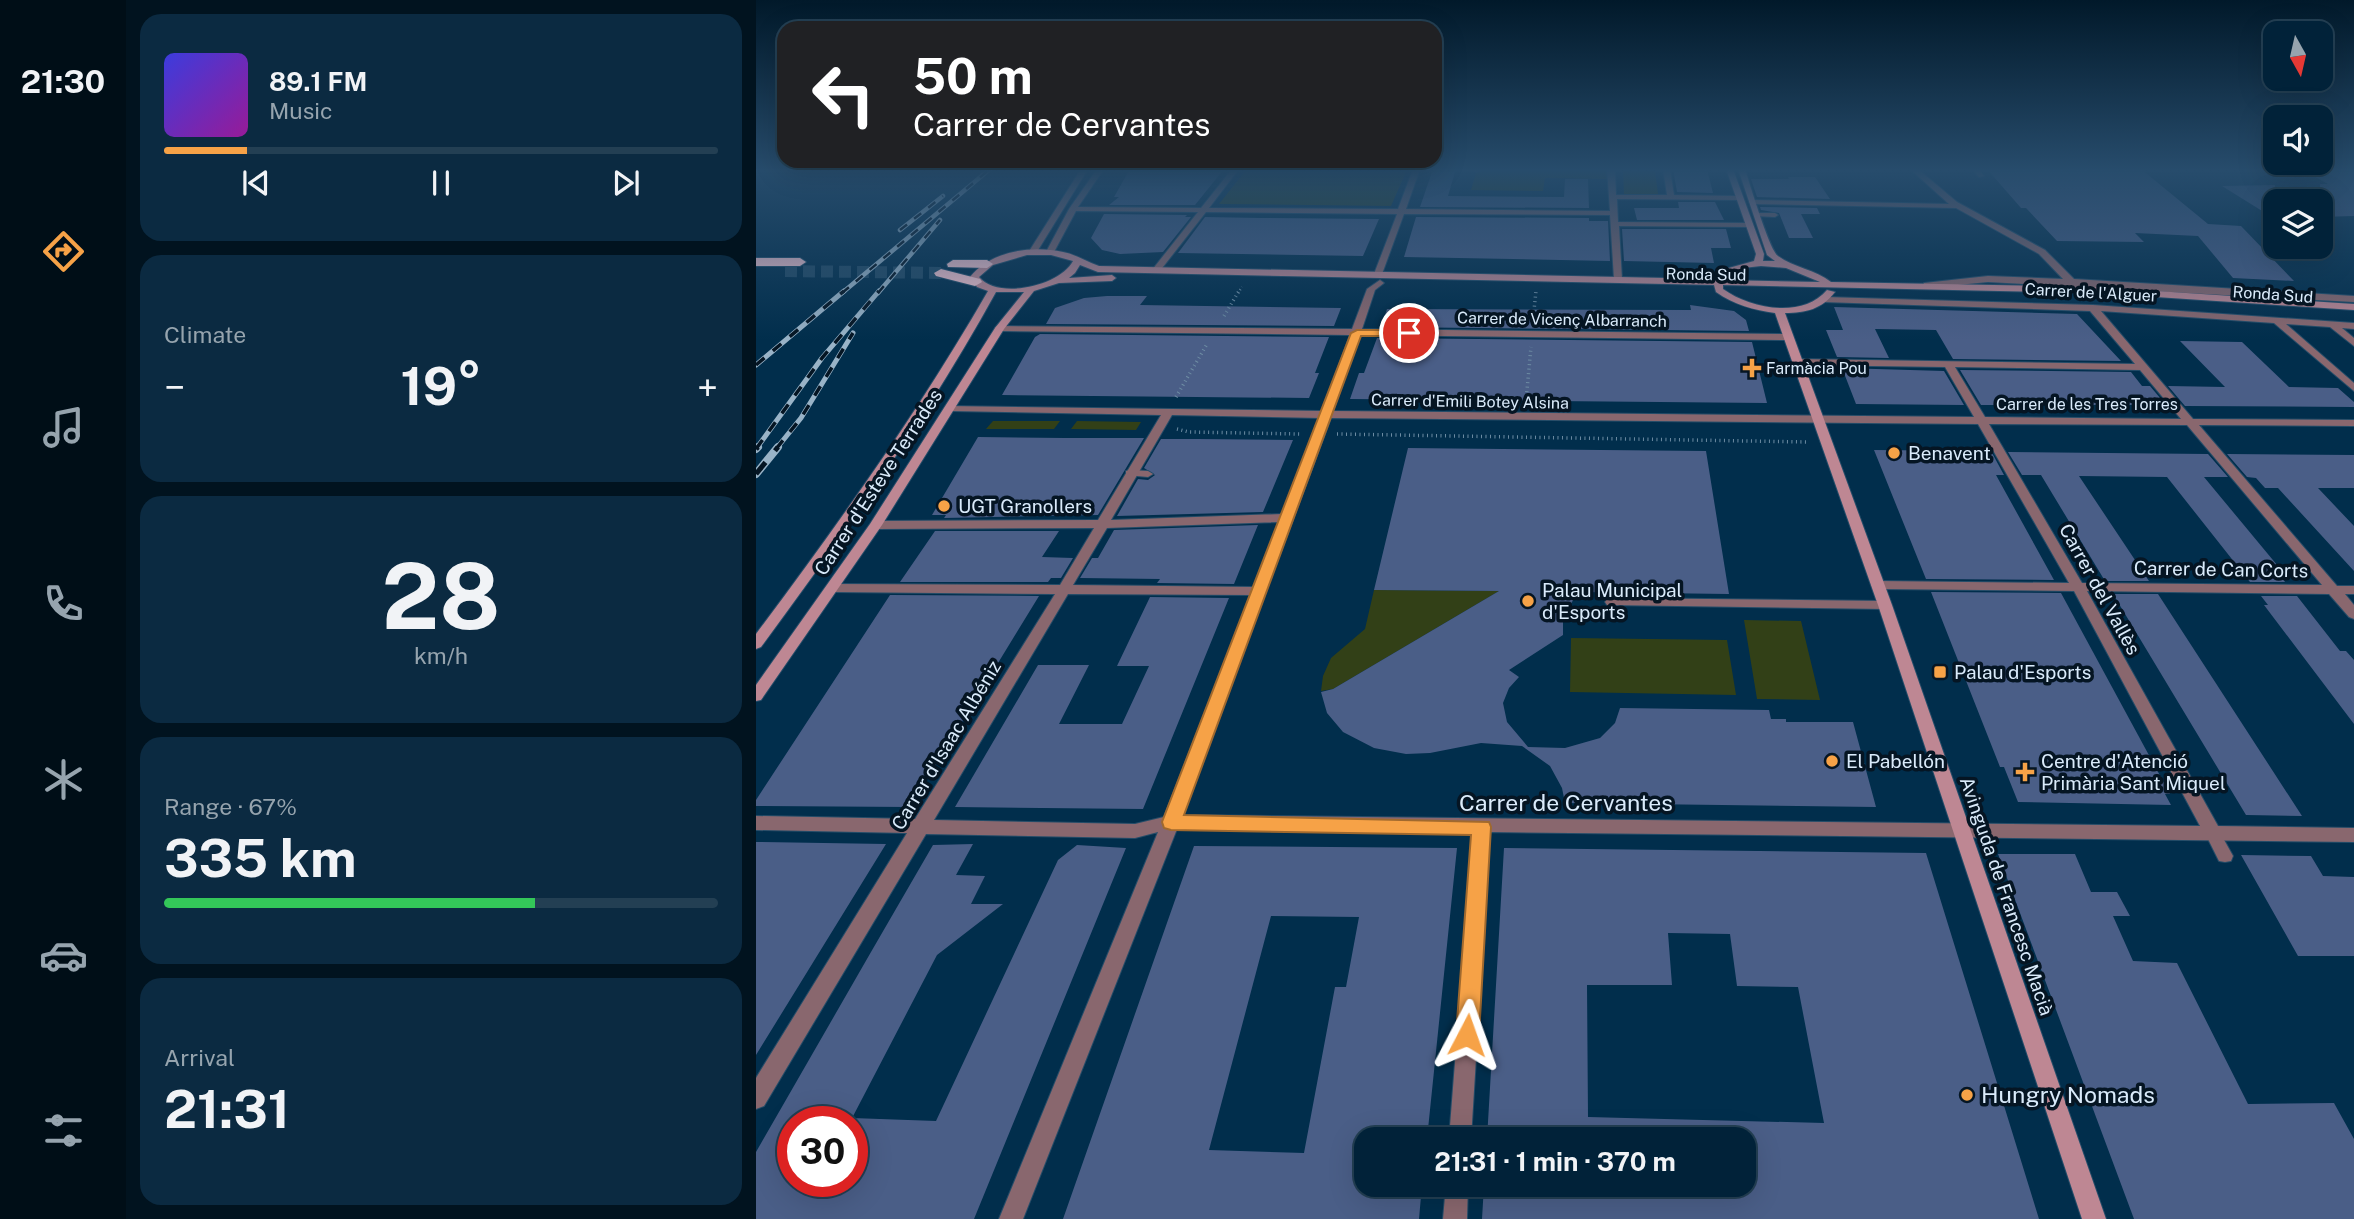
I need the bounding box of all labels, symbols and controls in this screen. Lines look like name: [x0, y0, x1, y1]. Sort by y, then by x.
north arrow: [2263, 21, 2333, 91]
map controls: [2263, 21, 2333, 259]
text: 50 m: [913, 47, 1033, 105]
icon: left: [798, 49, 889, 140]
text: 21:30: [21, 63, 105, 100]
text: 89.1 FM: [269, 66, 367, 97]
text: Music: [269, 97, 333, 124]
button: sound: [2263, 105, 2333, 175]
text: Carrer de Cervantes: [913, 106, 1211, 143]
icon: previous: [237, 164, 275, 202]
icon: pause: [422, 164, 460, 202]
icon: next: [607, 164, 645, 202]
button: layers: [2263, 189, 2333, 259]
icon: directions: [39, 227, 88, 276]
street label: Ronda Sud: [1665, 264, 1746, 285]
street label: Carrer de l'Alguer: [2024, 280, 2158, 305]
street label: Ronda Sud: [2232, 282, 2314, 307]
pin: [1379, 303, 1439, 363]
street label: Carrer de Vicenç Albarranch: [1457, 308, 1667, 331]
icon: arrive: [1390, 314, 1428, 352]
text: Climate: [164, 321, 246, 348]
text: 19°: [400, 356, 482, 417]
place label: Farmàcia Pou: [1766, 359, 1867, 378]
marker: Farmàcia Pou: [1744, 360, 1760, 376]
text: −: [164, 365, 185, 410]
text: +: [697, 365, 718, 410]
street label: Carrer d'Esteve Terrades: [810, 385, 946, 579]
street label: Carrer d'Emili Botey Alsina: [1371, 390, 1569, 413]
street label: Carrer de les Tres Torres: [1996, 395, 2178, 414]
icon: music: [39, 403, 88, 452]
place label: Benavent: [1908, 442, 1991, 464]
marker: Benavent: [1886, 445, 1902, 461]
place label: UGT Granollers: [958, 495, 1092, 517]
marker: UGT Granollers: [936, 498, 952, 514]
street label: Carrer del Vallès: [2055, 520, 2145, 658]
text: 28: [382, 543, 500, 649]
street label: Carrer de Can Corts: [2134, 556, 2308, 582]
icon: phone: [39, 579, 88, 628]
place label: Palau Municipal d'Esports: [1542, 579, 1682, 623]
marker: Palau Municipal d'Esports: [1520, 593, 1536, 609]
text: km/h: [414, 642, 468, 669]
street label: Carrer d'Isaac Albéniz: [887, 656, 1005, 834]
place label: Palau d'Esports: [1954, 661, 2091, 683]
marker: Palau d'Esports: [1932, 664, 1948, 680]
place label: El Pabellón: [1846, 750, 1945, 772]
place label: Centre d'Atenció Primària Sant Miquel: [2041, 750, 2226, 794]
marker: El Pabellón: [1824, 753, 1840, 769]
icon: climate: [39, 755, 88, 804]
marker: Centre d'Atenció Primària Sant Miquel: [2015, 762, 2035, 782]
street label: Avinguda de Francesc Macià: [1956, 774, 2058, 1018]
street label: Carrer de Cervantes: [1459, 789, 1673, 816]
text: Range · 67%: [164, 793, 297, 820]
text: 335 km: [164, 828, 357, 889]
icon: car: [39, 931, 88, 980]
position arrow: [1430, 998, 1504, 1072]
text: Arrival: [164, 1044, 235, 1071]
text: 21:31: [164, 1079, 290, 1140]
place label: Hungry Nomads: [1981, 1081, 2155, 1108]
marker: Hungry Nomads: [1959, 1087, 1975, 1103]
icon: filters: [39, 1106, 88, 1155]
speed limit sign: 30: [777, 1106, 868, 1197]
text: 21:31 · 1 min · 370 m: [1434, 1146, 1676, 1177]

